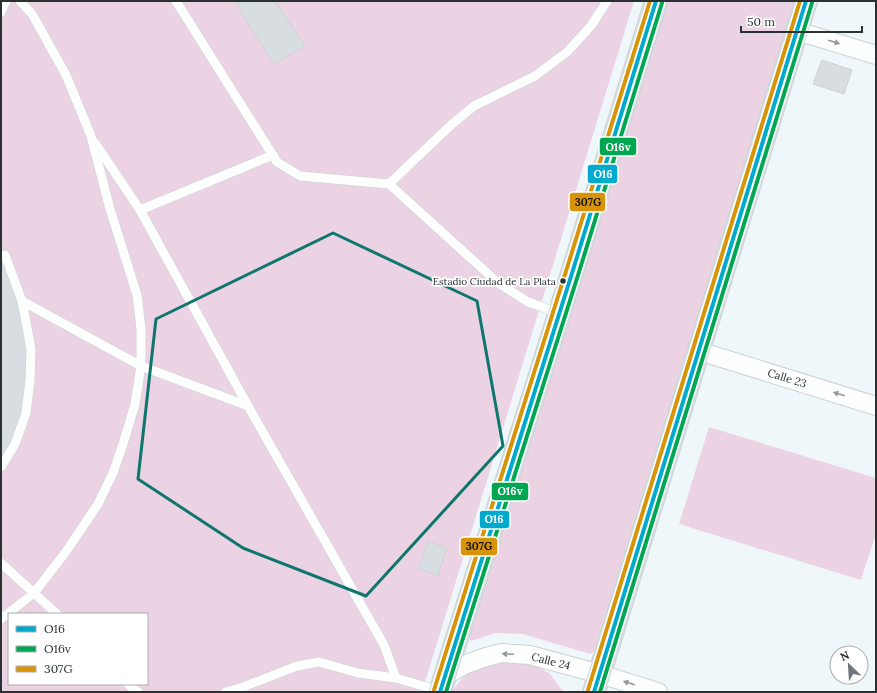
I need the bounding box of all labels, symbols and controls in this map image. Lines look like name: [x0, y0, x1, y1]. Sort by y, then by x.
scale bar: [741, 8, 862, 34]
text: 50 m: [747, 14, 775, 29]
one-way arrow: [828, 39, 840, 45]
line badge: O16v: [599, 137, 637, 156]
text: O16v: [605, 140, 631, 154]
line badge: O16: [587, 164, 618, 184]
text: O16: [593, 167, 613, 181]
line badge: 307G: [569, 192, 606, 212]
text: 307G: [575, 195, 602, 209]
place label: Estadio Ciudad de La Plata: [433, 275, 556, 288]
marker: Estadio Ciudad de La Plata: [558, 276, 568, 286]
street label: Calle 23: [766, 365, 808, 391]
one-way arrow: [832, 391, 844, 397]
line badge: O16v: [491, 482, 529, 501]
text: O16v: [497, 484, 523, 498]
line badge: O16: [479, 510, 510, 529]
text: O16: [484, 512, 504, 526]
line badge: 307G: [460, 537, 498, 556]
text: 307G: [466, 539, 493, 553]
legend: [8, 613, 148, 685]
text: O16: [44, 621, 65, 636]
text: O16v: [44, 641, 72, 656]
north arrow: [829, 645, 869, 685]
text: N: [838, 648, 852, 664]
street label: Calle 24: [530, 649, 572, 673]
one-way arrow: [501, 650, 514, 657]
text: 307G: [44, 661, 73, 676]
one-way arrow: [623, 680, 635, 686]

